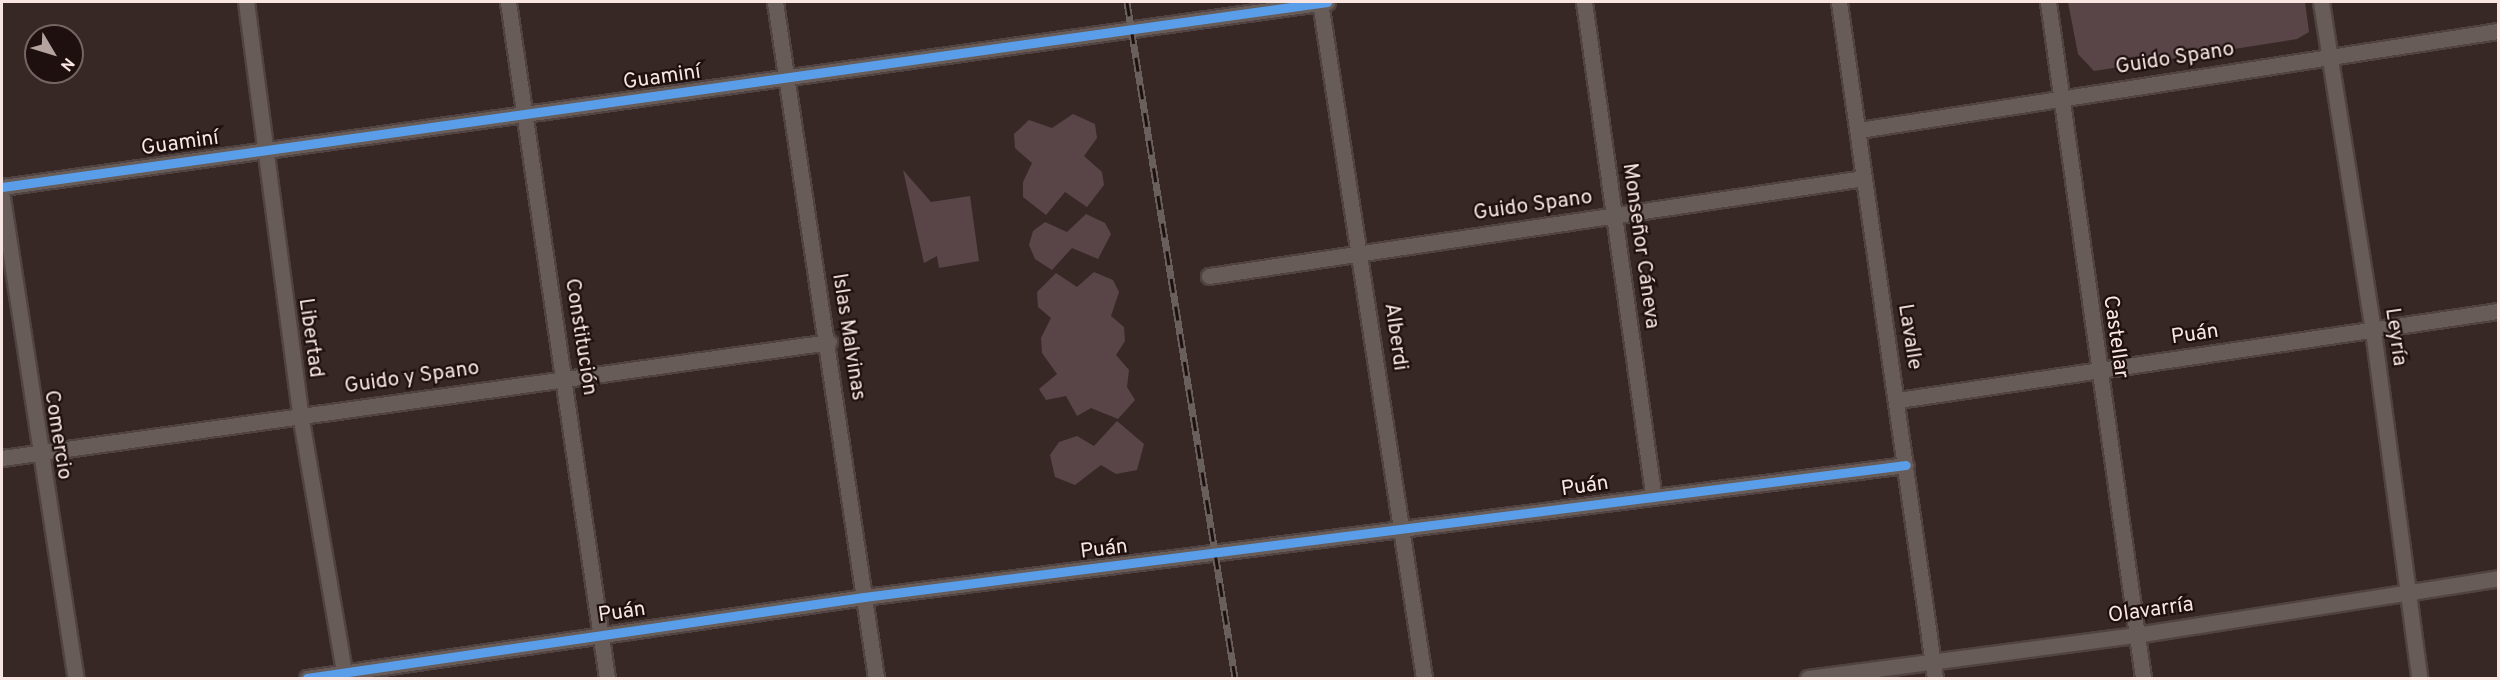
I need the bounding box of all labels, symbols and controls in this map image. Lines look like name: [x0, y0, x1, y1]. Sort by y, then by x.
north arrow: [24, 24, 84, 84]
street label: Guido Spano: [2114, 37, 2236, 81]
text: N: [55, 53, 78, 75]
street label: Guaminí: [622, 60, 702, 96]
street label: Guaminí: [140, 126, 220, 162]
street label: Monseñor Cáneva: [1616, 162, 1664, 330]
street label: Guido Spano: [1472, 185, 1594, 227]
street label: Islas Malvinas: [826, 272, 870, 402]
street label: Constitución: [558, 277, 602, 397]
street label: Castellar: [2097, 294, 2133, 380]
street label: Libertad: [292, 297, 328, 379]
street label: Alberdi: [1378, 301, 1412, 373]
street label: Lavalle: [1891, 302, 1927, 372]
street label: Leyría: [2378, 306, 2412, 368]
street label: Puán: [2170, 319, 2220, 351]
street label: Guido y Spano: [343, 356, 481, 400]
street label: Comercio: [38, 389, 76, 481]
street label: Puán: [1560, 471, 1610, 503]
street label: Puán: [1079, 535, 1129, 565]
street label: Olavarría: [2107, 593, 2195, 629]
street label: Puán: [597, 597, 647, 629]

